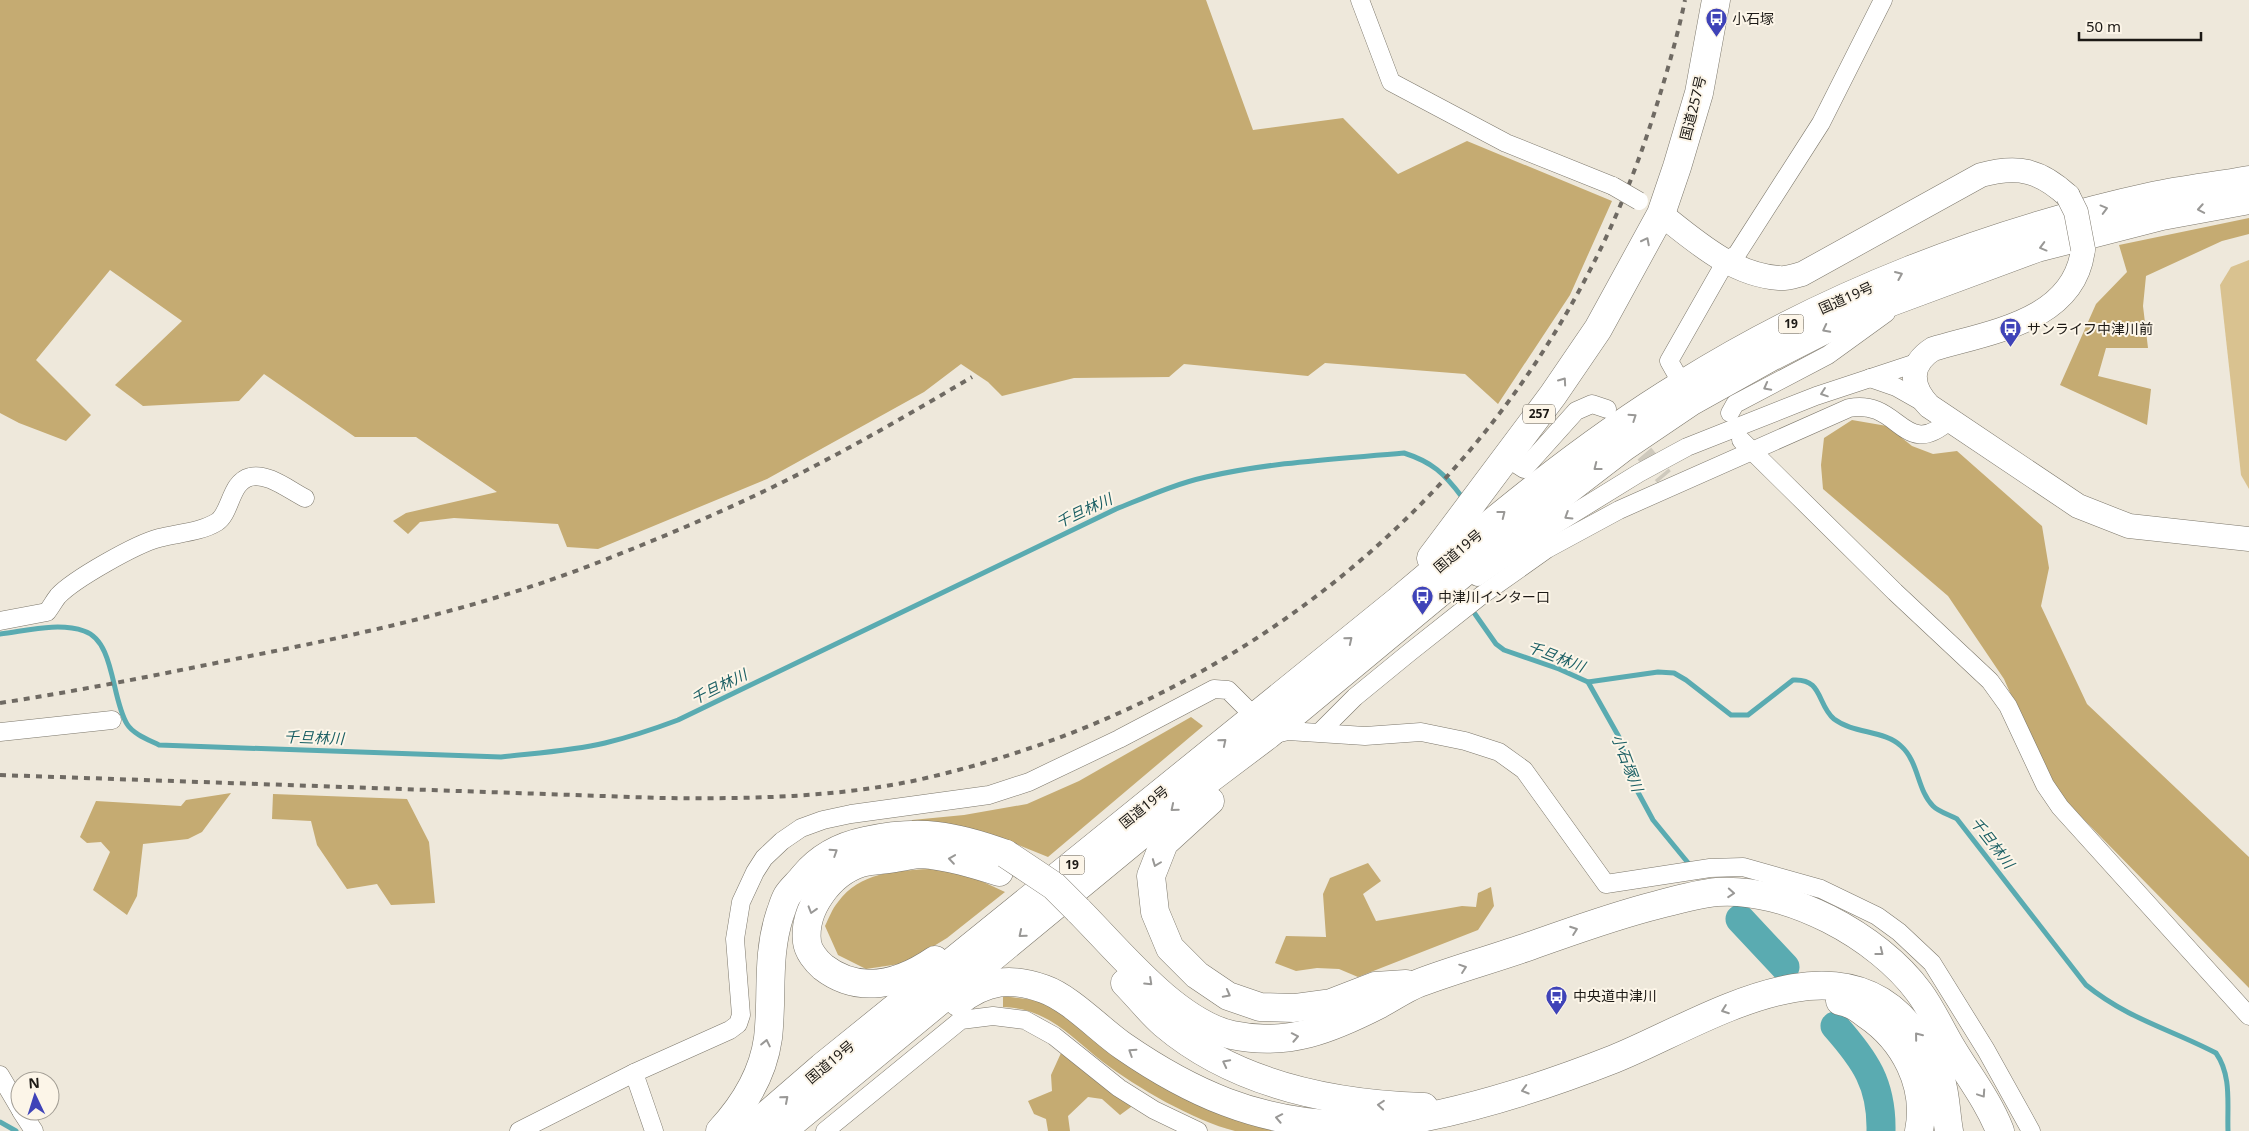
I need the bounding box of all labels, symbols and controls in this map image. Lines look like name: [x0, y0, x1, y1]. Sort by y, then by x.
bus stop icon: 小石塚: [1704, 7, 1728, 38]
place label: 小石塚: [1732, 9, 1774, 28]
scale bar: [2079, 10, 2202, 42]
text: 50 m: [2086, 16, 2121, 36]
street label: 国道257号: [1675, 74, 1710, 142]
one-way arrow: [2197, 203, 2205, 213]
one-way arrow: [2099, 204, 2108, 215]
one-way arrow: [1640, 238, 1650, 247]
one-way arrow: [2039, 241, 2048, 252]
one-way arrow: [1894, 270, 1903, 281]
street label: 国道19号: [1815, 277, 1876, 318]
road number: 19: [1778, 314, 1804, 334]
bus stop icon: サンライフ中津川前: [1999, 317, 2023, 348]
place label: サンライフ中津川前: [2027, 319, 2153, 338]
one-way arrow: [1822, 323, 1831, 333]
one-way arrow: [1557, 377, 1566, 387]
one-way arrow: [1763, 381, 1772, 391]
one-way arrow: [1820, 387, 1829, 397]
road number: 257: [1523, 404, 1555, 424]
one-way arrow: [1627, 414, 1636, 423]
one-way arrow: [1594, 462, 1603, 471]
water label: 千旦林川: [1052, 488, 1117, 532]
one-way arrow: [1565, 510, 1574, 520]
one-way arrow: [1497, 511, 1506, 520]
street label: 国道19号: [1429, 525, 1486, 577]
bus stop icon: 中津川インター口: [1410, 585, 1434, 616]
place label: 中津川インター口: [1438, 587, 1550, 606]
one-way arrow: [1344, 636, 1353, 645]
water label: 千旦林川: [1525, 636, 1590, 677]
water label: 千旦林川: [687, 663, 752, 708]
water label: 千旦林川: [284, 726, 346, 748]
water label: 小石塚川: [1608, 731, 1649, 796]
one-way arrow: [1217, 739, 1226, 748]
street label: 国道19号: [1115, 781, 1172, 832]
one-way arrow: [1171, 802, 1180, 811]
water label: 千旦林川: [1966, 813, 2020, 874]
one-way arrow: [829, 849, 838, 859]
one-way arrow: [948, 854, 957, 864]
road number: 19: [1060, 856, 1084, 874]
one-way arrow: [1152, 858, 1162, 867]
one-way arrow: [1728, 888, 1736, 899]
one-way arrow: [808, 906, 818, 914]
one-way arrow: [1569, 925, 1578, 936]
one-way arrow: [1018, 928, 1027, 937]
one-way arrow: [1874, 946, 1884, 955]
one-way arrow: [1458, 964, 1466, 974]
one-way arrow: [1144, 976, 1153, 985]
bus stop icon: 中央道中津川: [1545, 984, 1569, 1015]
place label: 中央道中津川: [1573, 986, 1657, 1005]
one-way arrow: [1221, 988, 1230, 998]
one-way arrow: [1721, 1004, 1729, 1014]
one-way arrow: [1290, 1032, 1299, 1043]
one-way arrow: [1914, 1033, 1923, 1042]
street label: 国道19号: [801, 1036, 858, 1088]
one-way arrow: [760, 1039, 771, 1048]
one-way arrow: [1128, 1049, 1137, 1058]
one-way arrow: [1222, 1059, 1231, 1069]
north arrow: [10, 1071, 60, 1121]
text: N: [28, 1073, 40, 1092]
one-way arrow: [1521, 1085, 1530, 1095]
one-way arrow: [1976, 1088, 1985, 1098]
one-way arrow: [780, 1096, 789, 1105]
one-way arrow: [1377, 1099, 1385, 1110]
one-way arrow: [1274, 1114, 1283, 1124]

